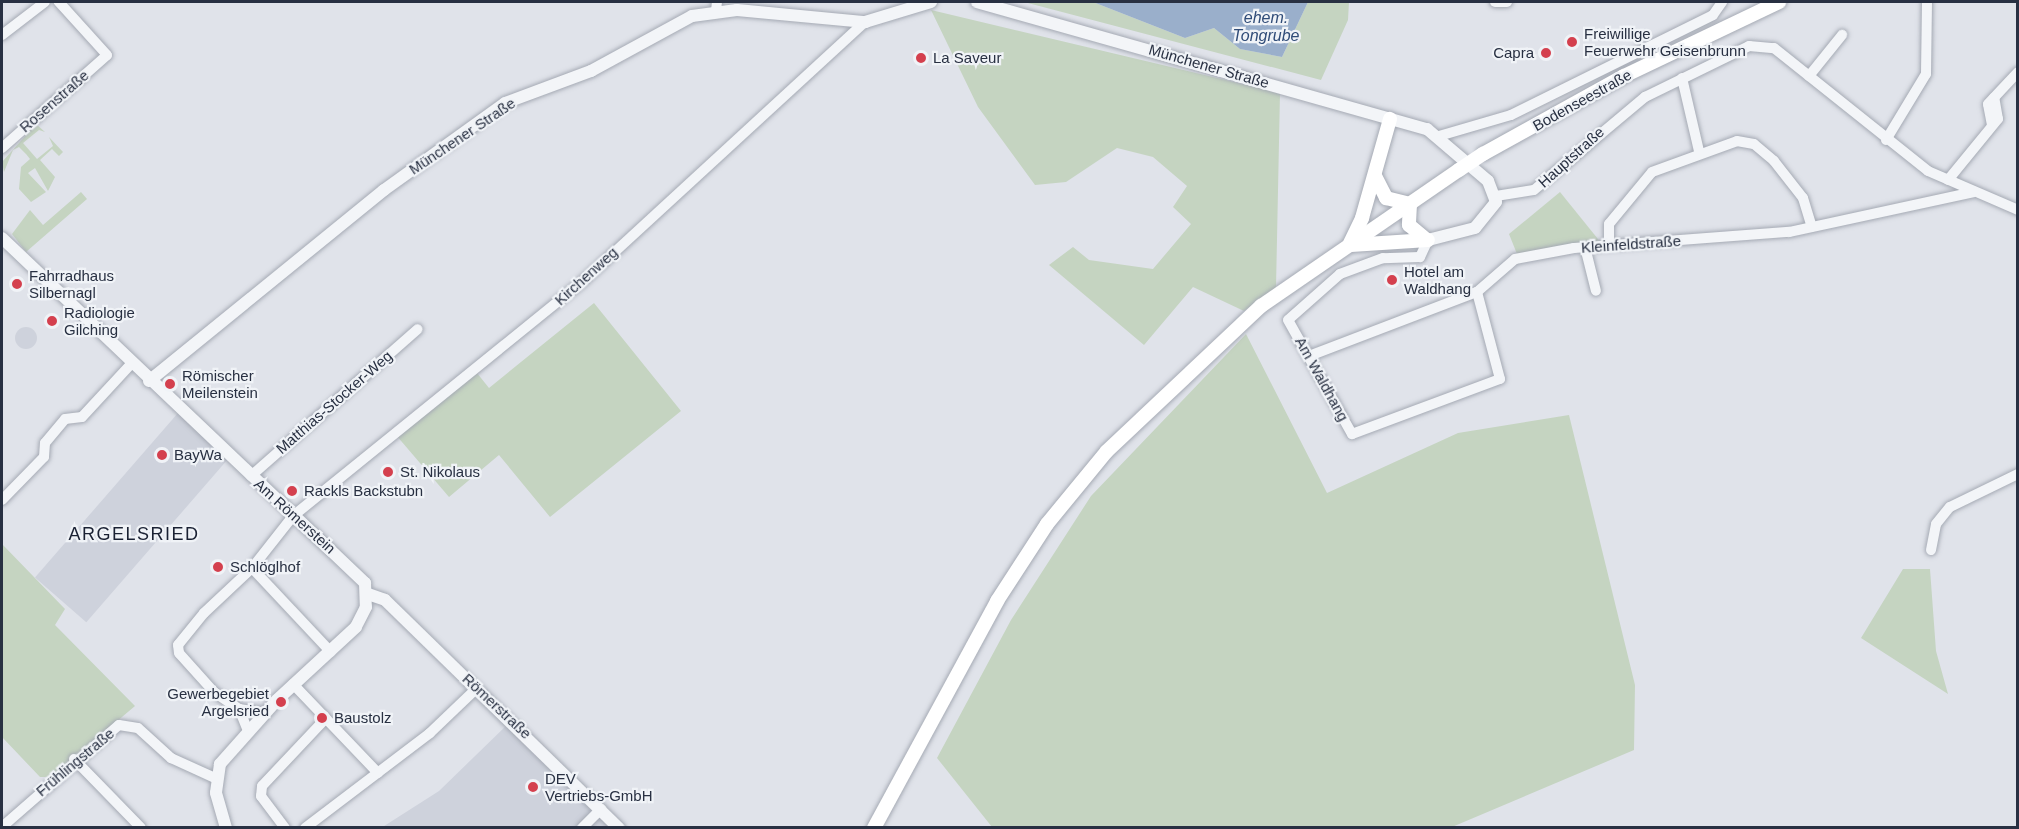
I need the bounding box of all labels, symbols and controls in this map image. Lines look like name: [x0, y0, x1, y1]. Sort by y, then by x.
water label: ehem. Tongrube: [1232, 8, 1300, 46]
place label: Freiwillige Feuerwehr Geisenbrunn: [1584, 24, 1746, 59]
marker: Freiwillige Feuerwehr Geisenbrunn: [1565, 35, 1579, 49]
street label: Münchener Straße: [1147, 40, 1271, 92]
place label: Capra: [1493, 44, 1534, 62]
marker: Capra: [1539, 46, 1553, 60]
place label: La Saveur: [933, 49, 1001, 67]
marker: La Saveur: [914, 51, 928, 65]
street label: Bodenseestraße: [1530, 65, 1634, 135]
street label: Rosenstraße: [16, 66, 92, 136]
street label: Münchener Straße: [405, 94, 519, 178]
street label: Hauptstraße: [1534, 123, 1608, 191]
street label: Kleinfeldstraße: [1580, 232, 1682, 256]
street label: Kirchenweg: [551, 243, 621, 309]
place label: Hotel am Waldhang: [1404, 262, 1471, 297]
place label: Fahrradhaus Silbernagl: [29, 266, 114, 301]
marker: Hotel am Waldhang: [1385, 273, 1399, 287]
marker: Fahrradhaus Silbernagl: [10, 277, 24, 291]
place label: Radiologie Gilching: [64, 303, 135, 338]
marker: Radiologie Gilching: [45, 314, 59, 328]
street label: Am Waldhang: [1291, 334, 1353, 424]
street label: Matthias-Stocker-Weg: [272, 347, 396, 457]
place label: Römischer Meilenstein: [182, 366, 258, 401]
marker: Römischer Meilenstein: [163, 377, 177, 391]
place label: BayWa: [174, 446, 222, 464]
marker: BayWa: [155, 448, 169, 462]
place label: St. Nikolaus: [400, 463, 480, 481]
marker: St. Nikolaus: [381, 465, 395, 479]
street label: Am Römerstein: [251, 475, 339, 557]
place label: Rackls Backstubn: [304, 482, 423, 500]
marker: Rackls Backstubn: [285, 484, 299, 498]
district label: ARGELSRIED: [68, 523, 200, 545]
place label: Schlöglhof: [230, 558, 300, 576]
marker: Schlöglhof: [211, 560, 225, 574]
street label: Römerstraße: [459, 670, 535, 742]
place label: Gewerbegebiet Argelsried: [167, 684, 269, 719]
marker: Gewerbegebiet Argelsried: [274, 695, 288, 709]
place label: Baustolz: [334, 709, 392, 727]
marker: Baustolz: [315, 711, 329, 725]
street label: Frühlingstraße: [32, 724, 118, 800]
place label: DEV Vertriebs-GmbH: [545, 769, 653, 804]
marker: DEV Vertriebs-GmbH: [526, 780, 540, 794]

